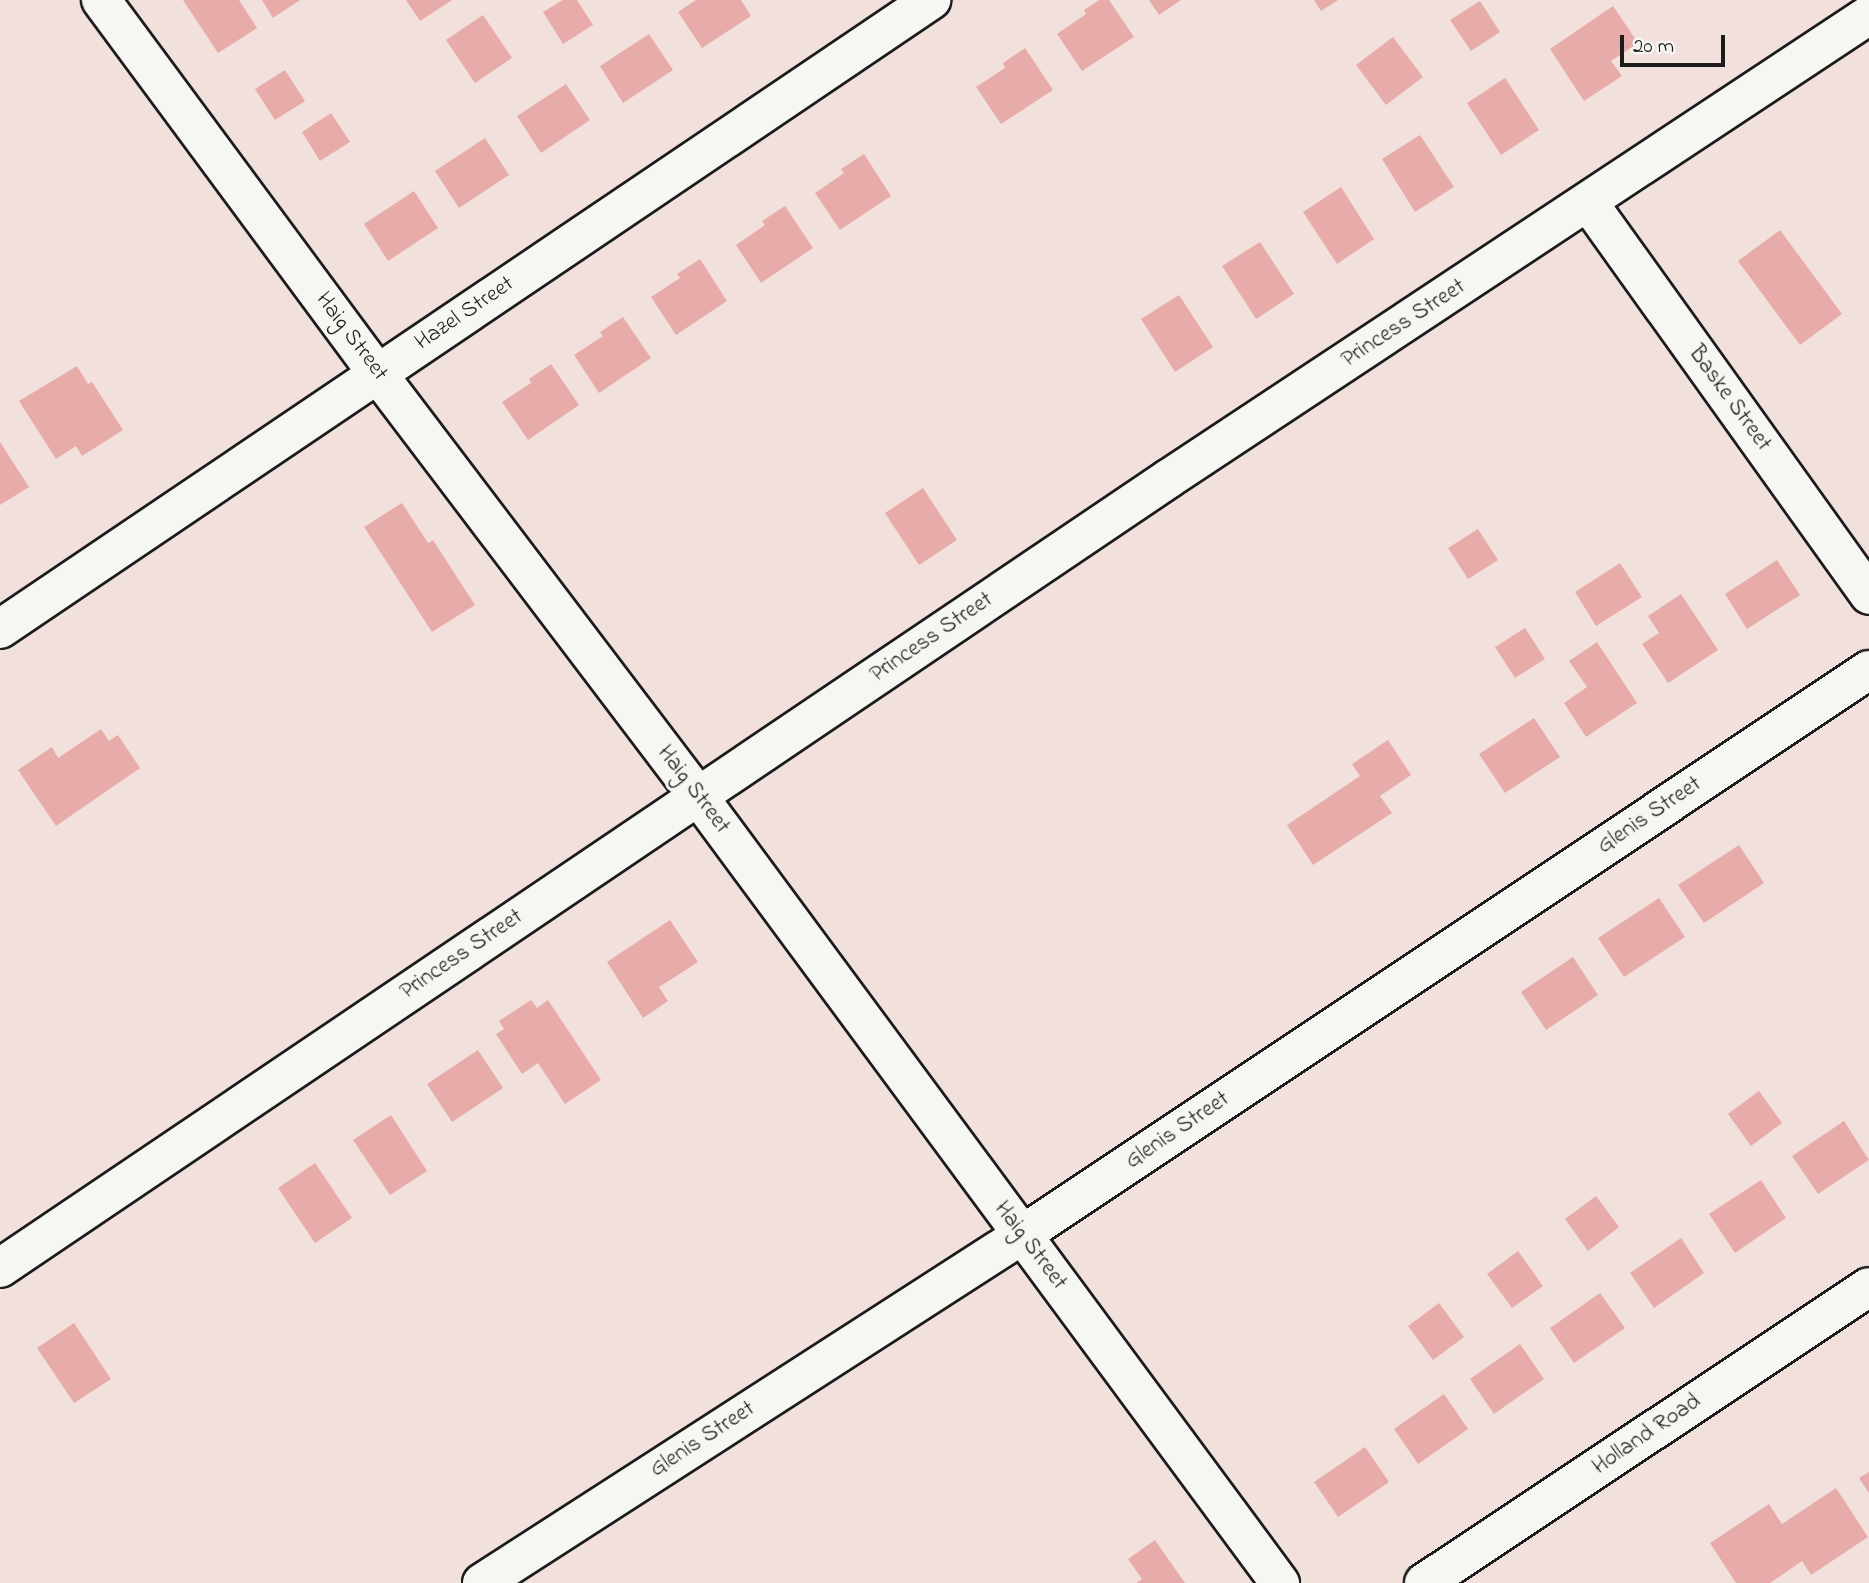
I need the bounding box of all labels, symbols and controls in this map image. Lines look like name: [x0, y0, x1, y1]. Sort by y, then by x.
scale bar: [1624, 21, 1729, 65]
text: 20 m: [1633, 32, 1674, 62]
street label: Hazel Street: [410, 271, 520, 357]
street label: Princess Street: [1337, 274, 1471, 374]
street label: Haig Street: [309, 287, 393, 387]
street label: Baske Street: [1681, 341, 1777, 457]
street label: Princess Street: [865, 587, 999, 689]
street label: Haig Street: [651, 740, 735, 840]
street label: Glenis Street: [1593, 771, 1707, 861]
street label: Princess Street: [395, 904, 529, 1006]
street label: Glenis Street: [1121, 1086, 1235, 1176]
street label: Haig Street: [988, 1196, 1072, 1296]
street label: Holland Road: [1588, 1389, 1706, 1481]
street label: Glenis Street: [645, 1396, 761, 1484]

